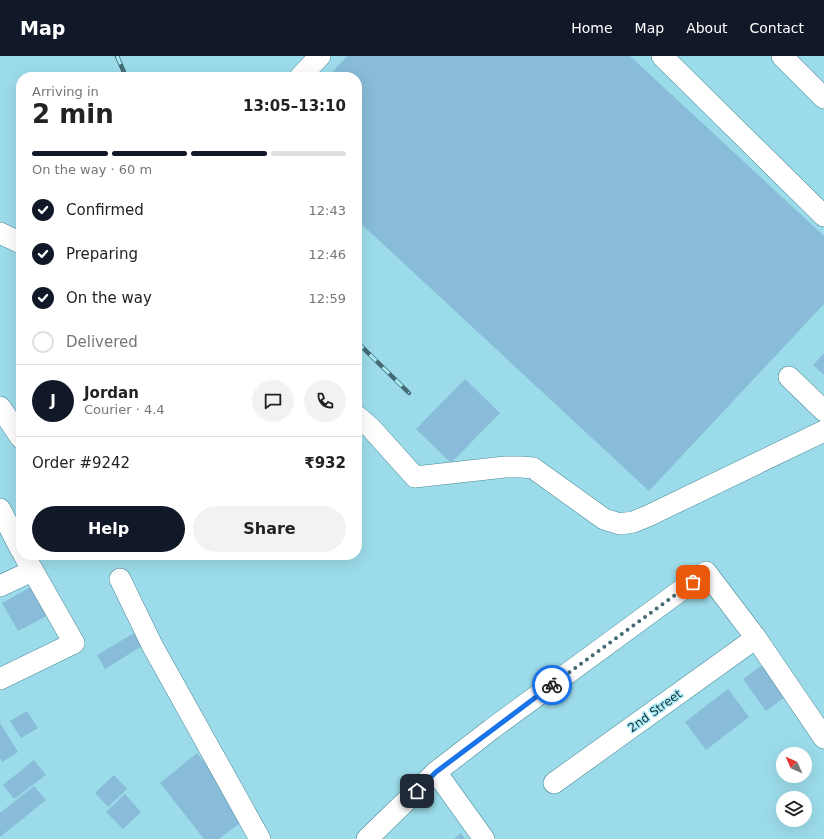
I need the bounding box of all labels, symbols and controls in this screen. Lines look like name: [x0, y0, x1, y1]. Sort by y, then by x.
text: Map: [20, 17, 65, 39]
text: Home: [571, 20, 613, 36]
text: Map: [635, 20, 664, 36]
text: About: [686, 20, 728, 36]
text: Contact: [750, 20, 804, 36]
text: Arriving in: [32, 84, 99, 99]
text: 13:05–13:10: [243, 97, 346, 115]
text: 2 min: [32, 99, 114, 129]
text: On the way · 60 m: [32, 162, 152, 177]
icon: check: [32, 199, 54, 221]
text: Confirmed: [66, 201, 144, 219]
text: 12:43: [309, 203, 346, 218]
icon: check: [32, 243, 54, 265]
text: Preparing: [66, 245, 138, 263]
text: 12:46: [309, 247, 346, 262]
icon: check: [32, 287, 54, 309]
text: On the way: [66, 289, 152, 307]
text: 12:59: [309, 291, 346, 306]
text: Delivered: [66, 333, 138, 351]
button: chat: [252, 380, 294, 422]
button: phone: [304, 380, 346, 422]
text: Jordan: [84, 384, 139, 402]
text: J: [50, 392, 56, 410]
text: Courier · 4.4: [84, 402, 165, 417]
text: Order #9242: [32, 454, 130, 472]
text: ₹932: [304, 454, 346, 472]
button: Help: [32, 506, 185, 552]
button: Share: [193, 506, 346, 552]
pin: [676, 565, 710, 599]
icon: bag: [682, 571, 704, 593]
courier: [532, 665, 572, 705]
icon: bike: [541, 674, 563, 696]
street label: 2nd Street: [625, 687, 685, 735]
north arrow: [776, 747, 812, 783]
map controls: [776, 747, 812, 827]
pin: [400, 774, 434, 808]
icon: home: [406, 780, 428, 802]
button: layers: [776, 791, 812, 827]

